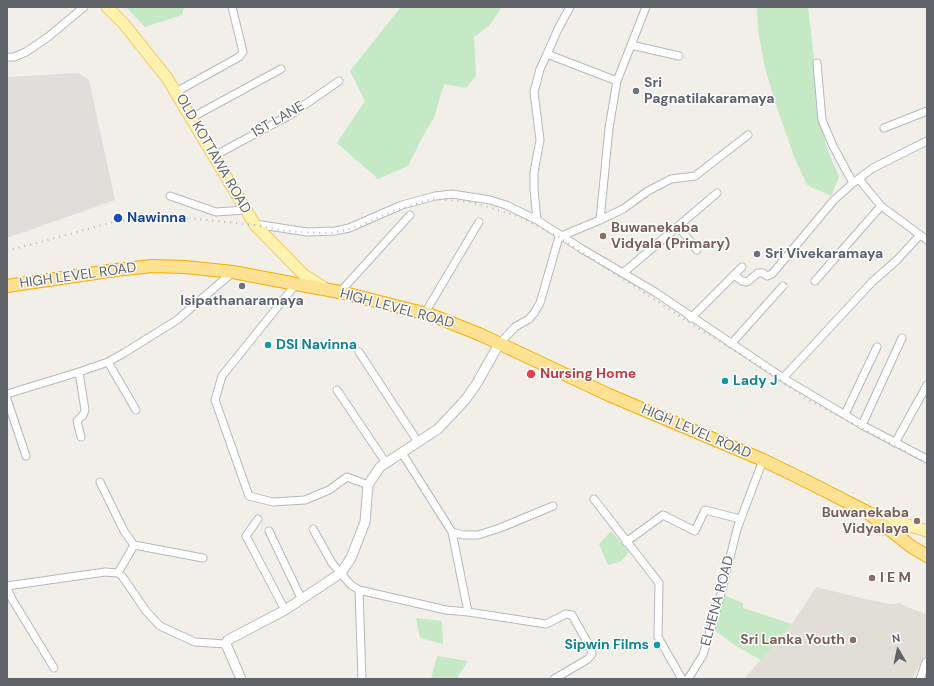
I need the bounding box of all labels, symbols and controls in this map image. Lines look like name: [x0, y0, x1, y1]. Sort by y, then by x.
place label: Sri Pagnatilakaramaya: [644, 75, 774, 108]
marker: Sri Pagnatilakaramaya: [631, 86, 641, 96]
street label: OLD KOTTAWA ROAD: [172, 91, 254, 217]
street label: 1ST LANE: [249, 98, 307, 142]
place label: Nawinna: [127, 210, 186, 226]
marker: Nawinna: [112, 212, 124, 224]
place label: Buwanekaba Vidyala (Primary): [611, 220, 730, 252]
marker: Buwanekaba Vidyala (Primary): [598, 231, 608, 241]
place label: Sri Vivekaramaya: [765, 246, 883, 262]
marker: Sri Vivekaramaya: [752, 249, 762, 259]
street label: HIGH LEVEL ROAD: [19, 259, 137, 293]
marker: Isipathanaramaya: [237, 281, 247, 291]
street label: HIGH LEVEL ROAD: [338, 286, 456, 332]
place label: Isipathanaramaya: [180, 293, 304, 309]
place label: DSI Navinna: [276, 337, 357, 353]
marker: DSI Navinna: [263, 340, 273, 350]
place label: Nursing Home: [540, 366, 636, 382]
marker: Nursing Home: [525, 368, 537, 380]
place label: Lady J: [733, 373, 778, 389]
marker: Lady J: [720, 376, 730, 386]
street label: HIGH LEVEL ROAD: [639, 401, 753, 463]
place label: Buwanekaba Vidyalaya: [822, 505, 909, 538]
marker: Buwanekaba Vidyalaya: [912, 516, 922, 526]
street label: ELHENA ROAD: [698, 554, 738, 648]
place label: I E M: [880, 570, 911, 586]
marker: I E M: [867, 573, 877, 583]
north arrow: [878, 630, 918, 670]
text: N: [891, 631, 901, 646]
place label: Sri Lanka Youth: [740, 632, 845, 648]
marker: Sri Lanka Youth: [848, 635, 858, 645]
place label: Sipwin Films: [565, 637, 649, 653]
marker: Sipwin Films: [652, 640, 662, 650]

